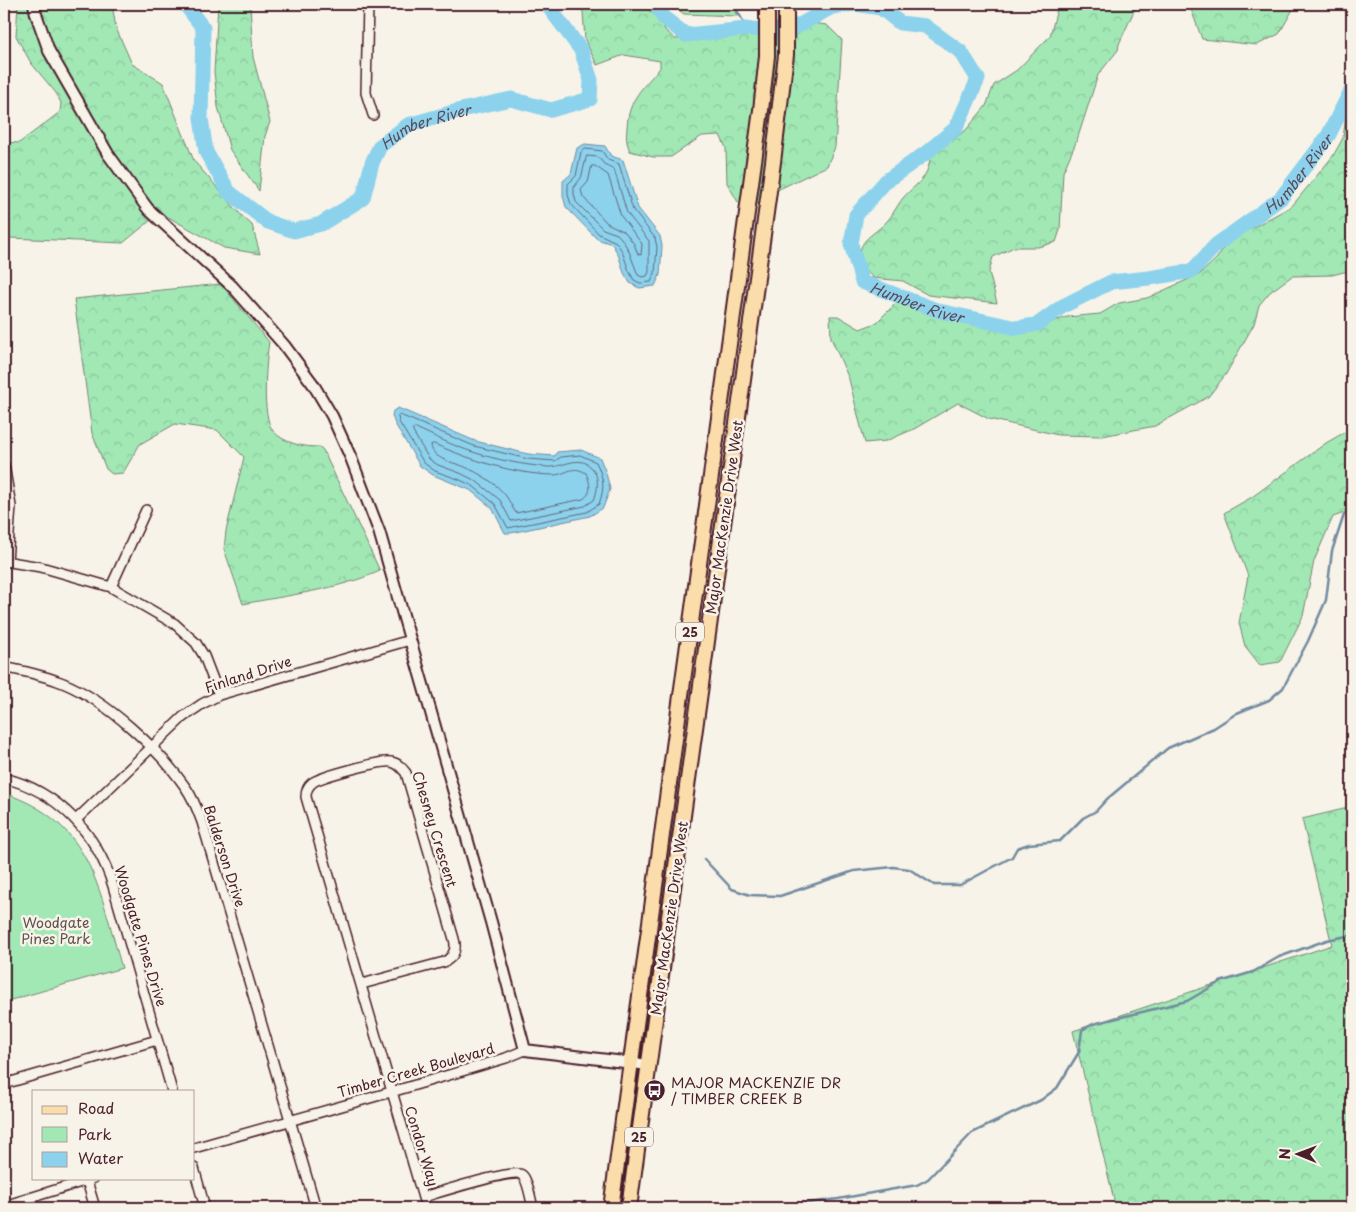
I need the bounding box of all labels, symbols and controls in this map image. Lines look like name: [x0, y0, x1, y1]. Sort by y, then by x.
water label: Humber River: [375, 96, 475, 154]
water label: Humber River: [1258, 127, 1339, 219]
water label: Humber River: [867, 275, 968, 328]
street label: Major MacKenzie Drive West: [700, 418, 748, 615]
road number: 25: [676, 622, 704, 642]
street label: Finland Drive: [202, 650, 294, 698]
street label: Chesney Crescent: [407, 768, 463, 890]
street label: Balderson Drive: [199, 802, 251, 910]
street label: Major MacKenzie Drive West: [645, 819, 693, 1016]
street label: Woodgate Pines Drive: [110, 863, 172, 1009]
park label: Woodgate Pines Park: [21, 912, 91, 949]
street label: Timber Creek Boulevard: [335, 1037, 497, 1102]
place label: MAJOR MACKENZIE DR / TIMBER CREEK B: [671, 1072, 841, 1109]
bus stop icon: MAJOR MACKENZIE DR / TIMBER CREEK B: [643, 1078, 667, 1102]
legend: [32, 1090, 195, 1180]
text: Road: [78, 1096, 114, 1119]
street label: Condor Way: [400, 1103, 444, 1189]
text: Park: [78, 1122, 112, 1145]
road number: 25: [625, 1128, 653, 1146]
north arrow: [1274, 1130, 1324, 1180]
text: Water: [78, 1146, 123, 1169]
text: N: [1274, 1148, 1295, 1159]

